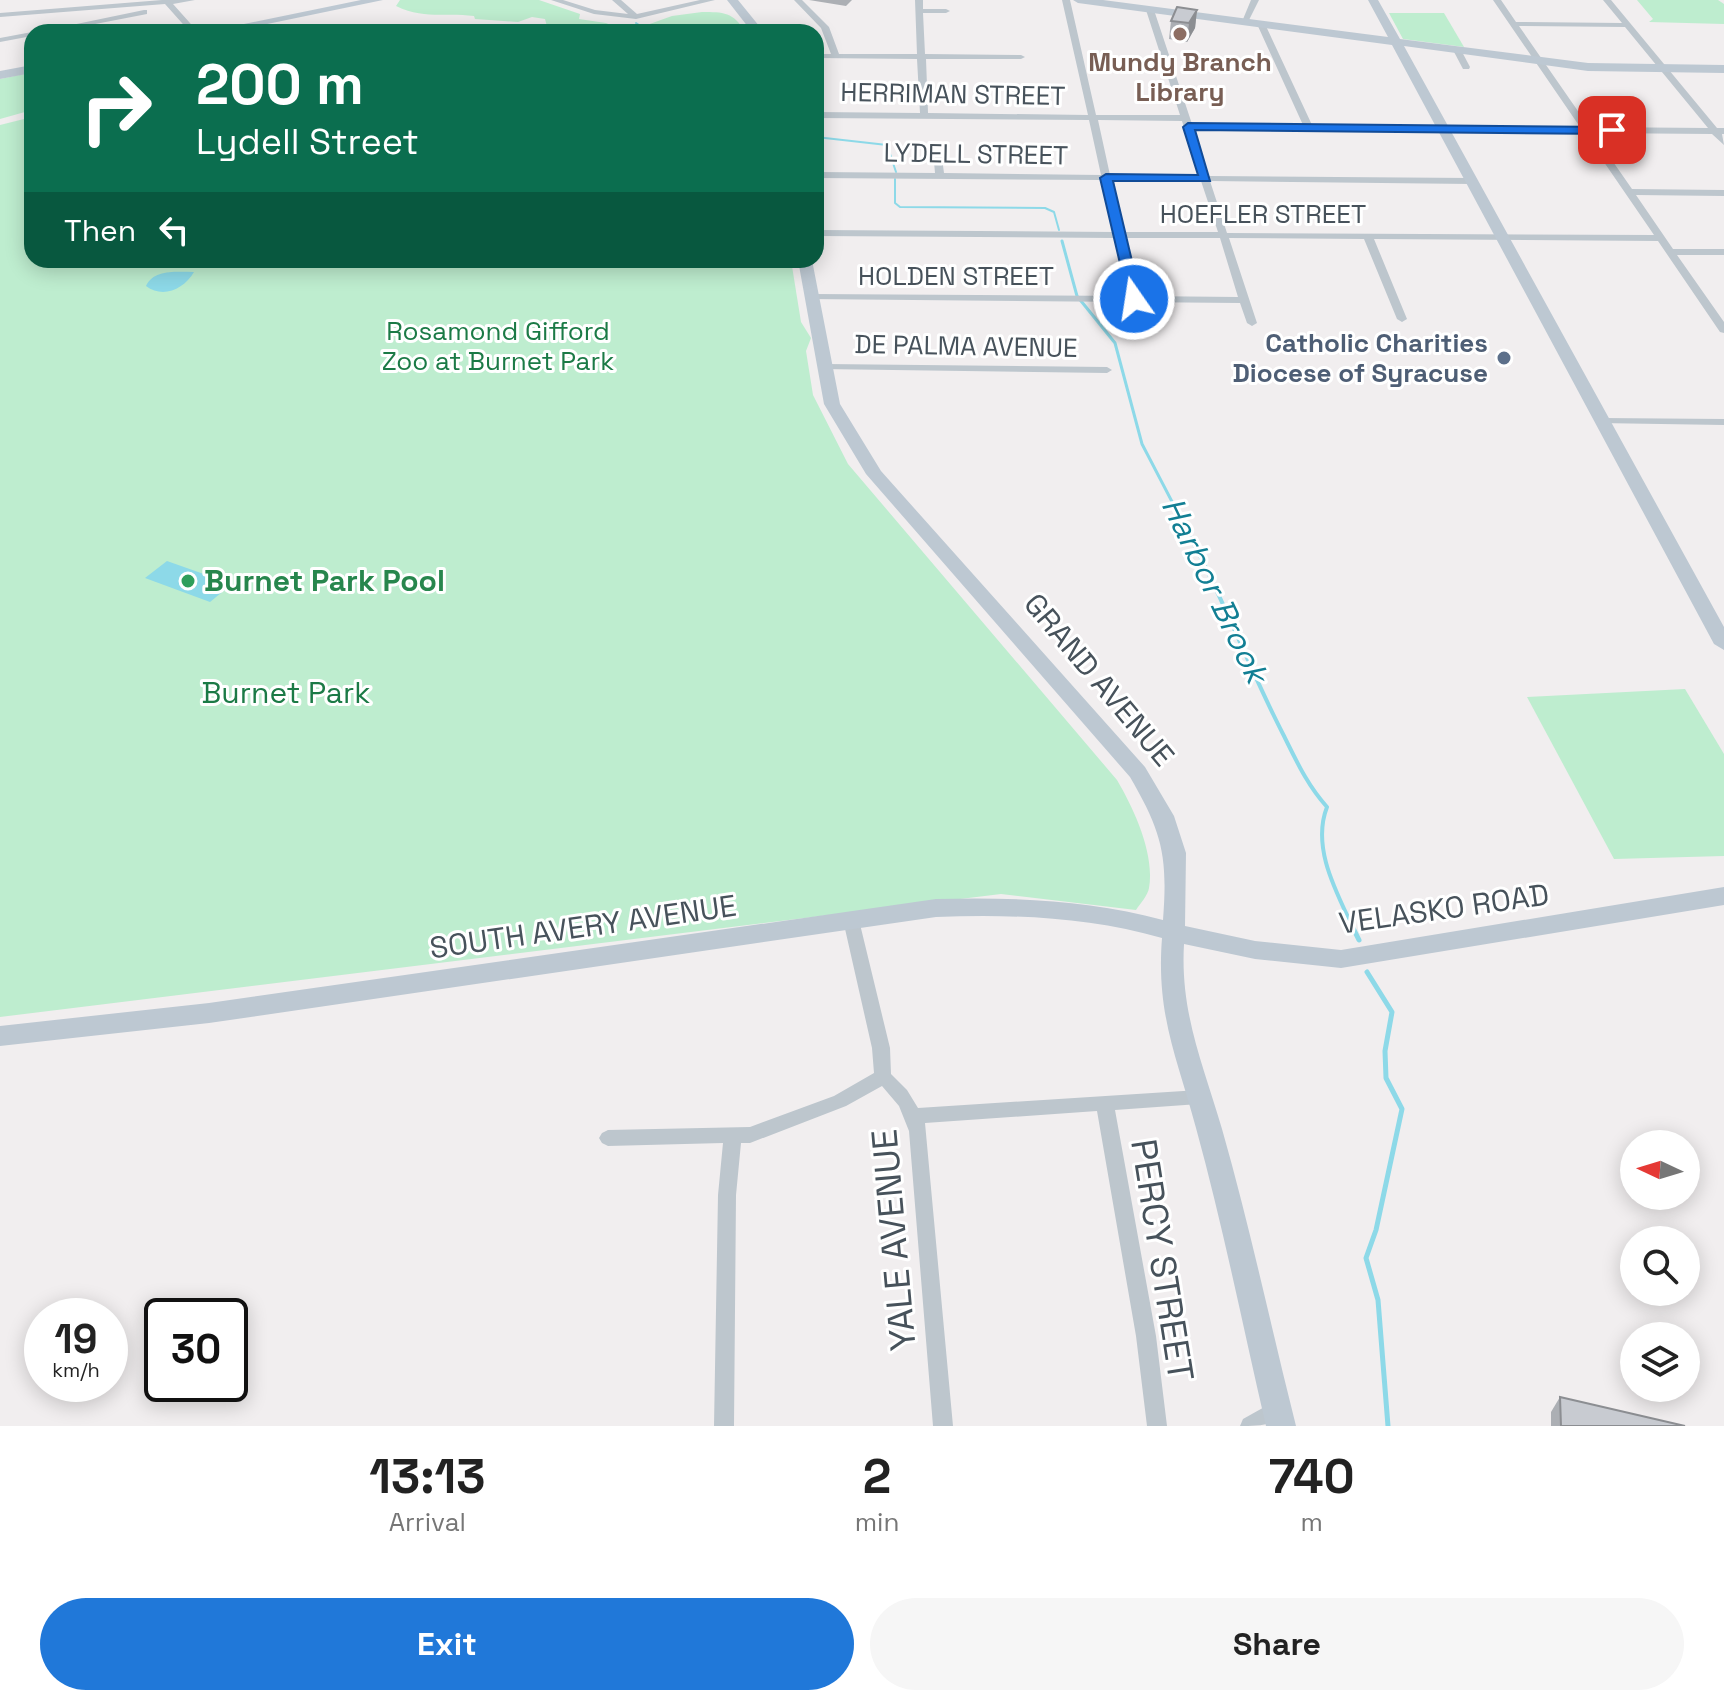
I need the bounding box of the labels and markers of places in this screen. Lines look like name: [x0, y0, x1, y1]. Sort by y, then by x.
marker: Mundy Branch Library: [1171, 25, 1189, 43]
place label: Mundy Branch Library: [1088, 45, 1272, 109]
pin: [1578, 96, 1646, 164]
place label: Catholic Charities Diocese of Syracuse: [1233, 326, 1488, 390]
marker: Catholic Charities Diocese of Syracuse: [1495, 349, 1513, 367]
place label: Burnet Park Pool: [204, 561, 445, 600]
marker: Burnet Park Pool: [179, 572, 197, 590]

